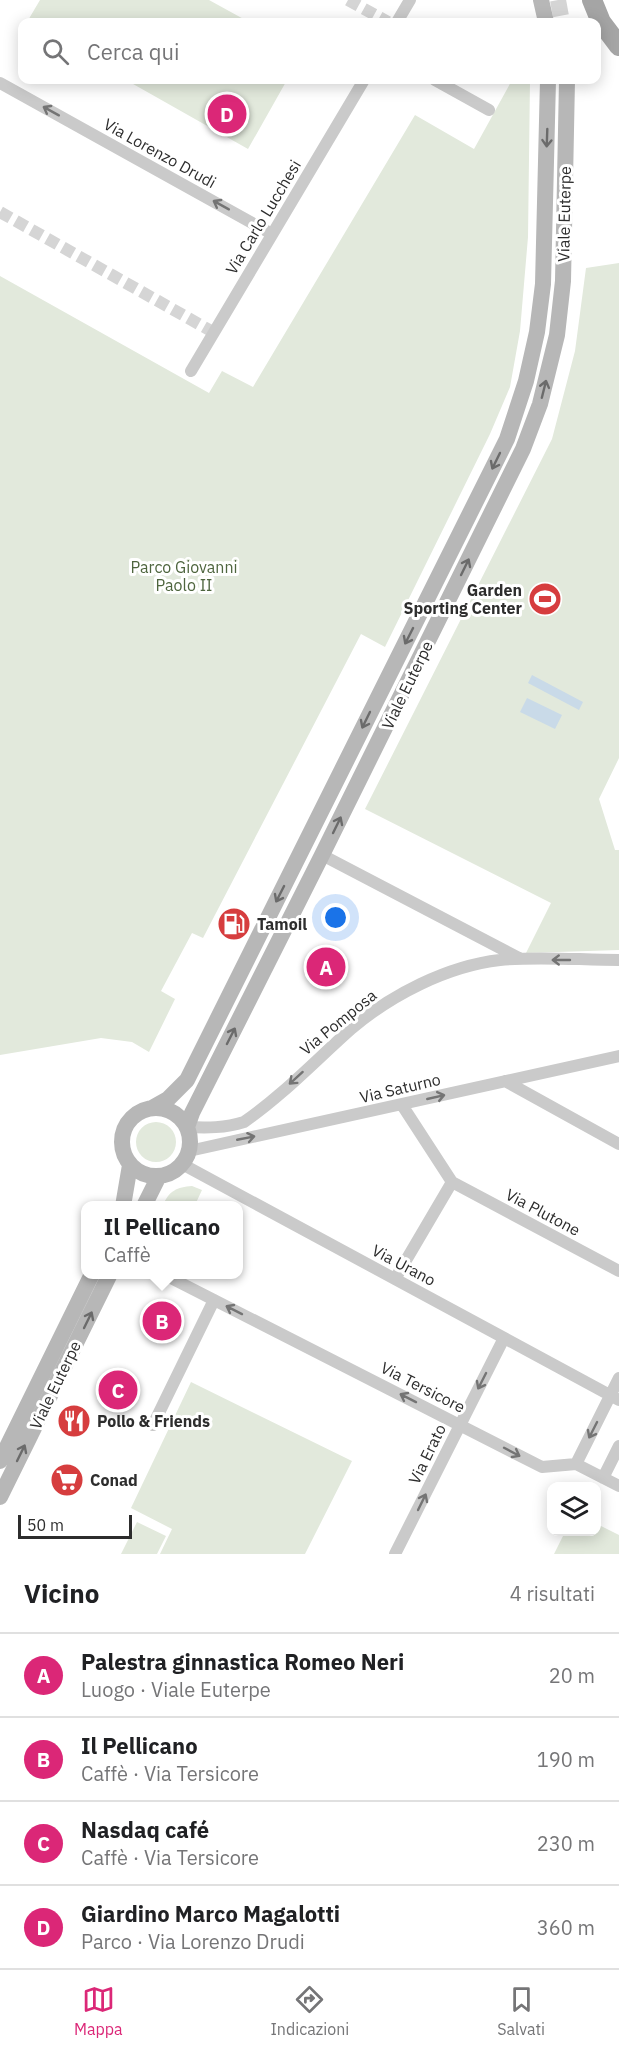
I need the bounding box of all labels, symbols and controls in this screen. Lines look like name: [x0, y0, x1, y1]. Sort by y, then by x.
search box: [18, 18, 601, 84]
icon: search: [39, 35, 72, 68]
text: Cerca qui: [87, 37, 179, 66]
pin: D: [208, 92, 246, 136]
one-way arrow: [42, 105, 60, 116]
street label: Via Lorenzo Drudi: [100, 114, 220, 192]
one-way arrow: [541, 127, 552, 147]
street label: Via Carlo Lucchesi: [221, 156, 305, 278]
street label: Viale Euterpe: [553, 166, 575, 262]
one-way arrow: [213, 199, 230, 211]
one-way arrow: [538, 380, 550, 399]
one-way arrow: [490, 452, 501, 470]
park label: Parco Giovanni Paolo II: [131, 557, 237, 595]
one-way arrow: [460, 558, 471, 576]
place label: Garden Sporting Center: [403, 580, 523, 618]
sports icon: Garden Sporting Center: [527, 581, 563, 617]
one-way arrow: [402, 626, 414, 644]
street label: Viale Euterpe: [377, 637, 437, 732]
one-way arrow: [360, 710, 372, 728]
one-way arrow: [332, 816, 344, 834]
one-way arrow: [273, 885, 285, 903]
your location: [321, 903, 350, 932]
fuel station icon: Tamoil: [216, 906, 252, 942]
place label: Tamoil: [257, 914, 307, 934]
pin: A: [306, 944, 346, 990]
one-way arrow: [551, 954, 571, 966]
street label: Via Pomposa: [296, 985, 381, 1059]
one-way arrow: [226, 1028, 237, 1046]
street label: Via Saturno: [358, 1069, 442, 1107]
one-way arrow: [289, 1071, 304, 1085]
one-way arrow: [426, 1091, 445, 1102]
one-way arrow: [235, 1132, 255, 1143]
street label: Via Plutone: [502, 1184, 584, 1240]
popup: [81, 1201, 243, 1279]
text: Il Pellicano: [104, 1212, 220, 1241]
street label: Via Urano: [369, 1240, 439, 1290]
text: Caffè: [104, 1241, 151, 1268]
pin: B: [142, 1298, 182, 1344]
one-way arrow: [225, 1303, 243, 1315]
one-way arrow: [82, 1311, 94, 1329]
street label: Viale Euterpe: [25, 1337, 85, 1432]
street label: Via Tersicore: [377, 1357, 469, 1417]
pin: C: [98, 1368, 138, 1412]
one-way arrow: [476, 1372, 488, 1389]
one-way arrow: [400, 1392, 417, 1404]
restaurant icon: Pollo & Friends: [56, 1403, 92, 1439]
place label: Pollo & Friends: [97, 1411, 210, 1431]
one-way arrow: [587, 1420, 598, 1438]
street label: Via Erato: [404, 1421, 450, 1487]
one-way arrow: [16, 1445, 28, 1463]
one-way arrow: [503, 1446, 521, 1458]
supermarket icon: Conad: [49, 1462, 85, 1498]
place label: Conad: [90, 1470, 138, 1490]
map controls: [547, 1482, 601, 1536]
button: layers: [547, 1482, 601, 1536]
one-way arrow: [416, 1493, 428, 1511]
scale bar: [18, 1512, 132, 1540]
text: 50 m: [27, 1515, 64, 1535]
text: Vicino: [24, 1576, 99, 1610]
text: 4 risultati: [510, 1580, 595, 1607]
text: Palestra ginnastica Romeo Neri: [81, 1647, 404, 1676]
text: A: [37, 1662, 50, 1689]
text: 20 m: [549, 1662, 595, 1689]
text: Luogo · Viale Euterpe: [81, 1676, 271, 1703]
text: Il Pellicano: [81, 1731, 198, 1760]
text: B: [37, 1746, 50, 1773]
text: 190 m: [537, 1746, 595, 1773]
text: Caffè · Via Tersicore: [81, 1760, 259, 1787]
text: Nasdaq café: [81, 1815, 209, 1844]
text: C: [37, 1830, 50, 1857]
text: 230 m: [537, 1830, 595, 1857]
text: Caffè · Via Tersicore: [81, 1844, 259, 1871]
text: Giardino Marco Magalotti: [81, 1899, 340, 1928]
text: D: [37, 1914, 50, 1941]
text: 360 m: [537, 1914, 595, 1941]
text: Parco · Via Lorenzo Drudi: [81, 1928, 305, 1955]
tab: Mappa: [74, 1983, 123, 2039]
tab: Indicazioni: [270, 1983, 349, 2039]
tab: Salvati: [497, 1983, 545, 2039]

